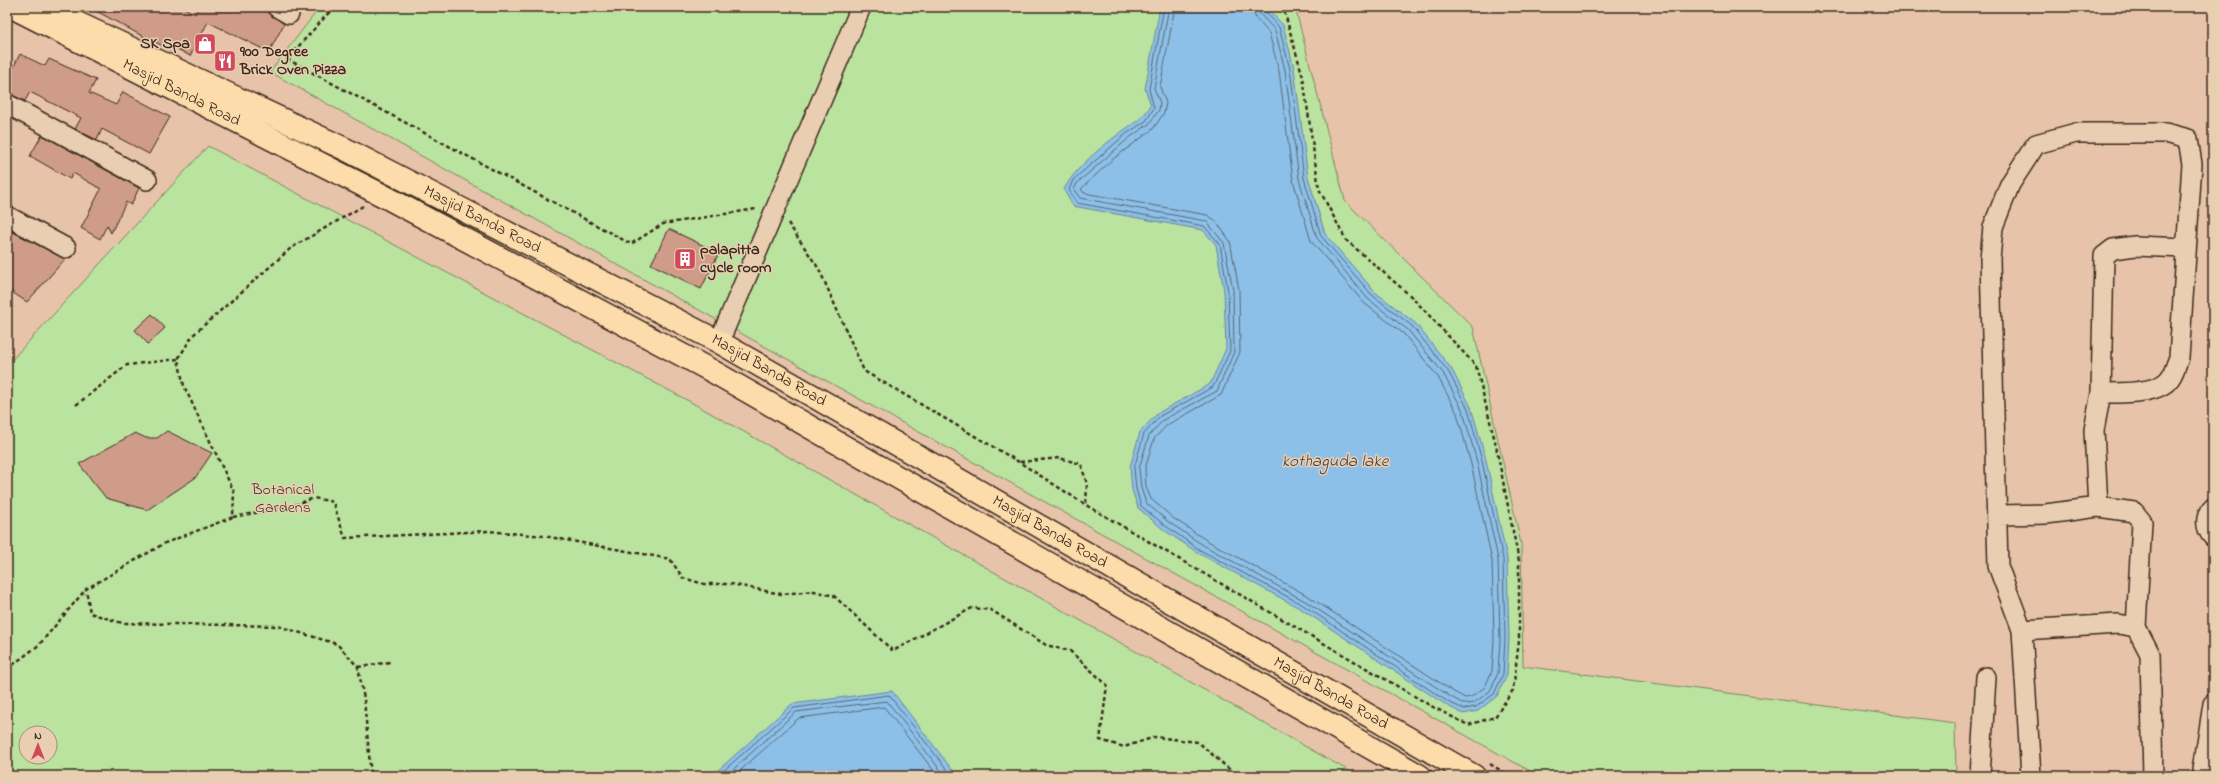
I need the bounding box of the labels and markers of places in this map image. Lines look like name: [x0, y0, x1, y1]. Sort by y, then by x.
shop icon: SK Spa: [192, 31, 218, 57]
place label: SK Spa: [140, 32, 190, 56]
place label: 900 Degree Brick Oven Pizza: [239, 40, 347, 82]
restaurant icon: 900 Degree Brick Oven Pizza: [212, 48, 238, 74]
place label: palapitta cycle room: [700, 238, 772, 281]
building icon: palapitta cycle room: [672, 246, 698, 272]

